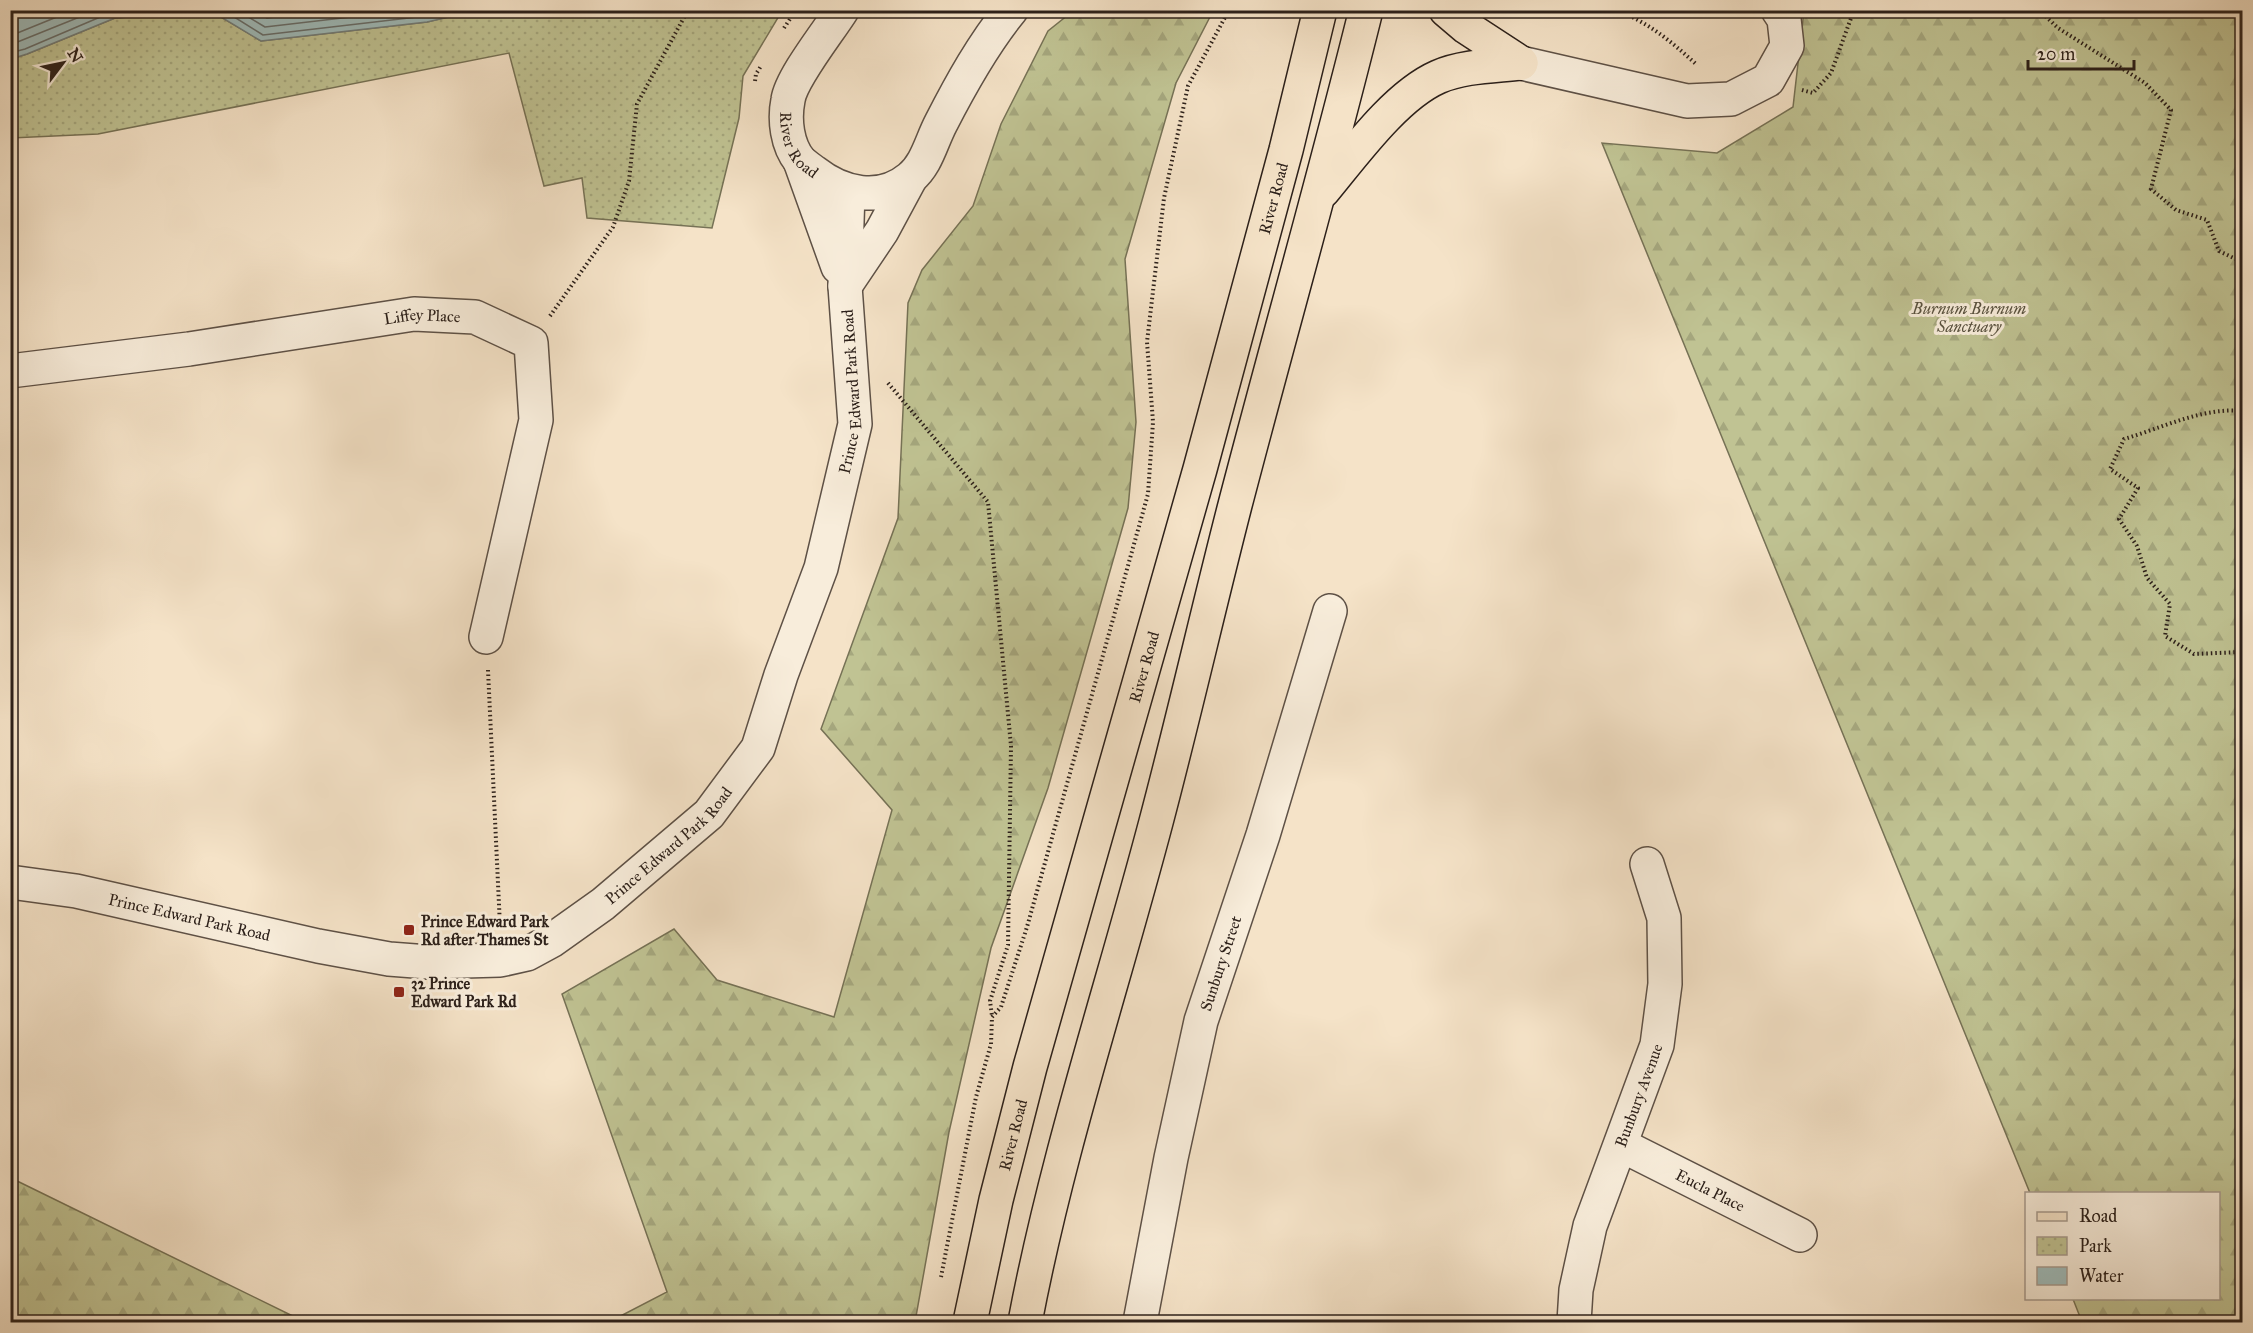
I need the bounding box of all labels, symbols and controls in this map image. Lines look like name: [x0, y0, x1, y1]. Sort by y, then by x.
north arrow: [33, 33, 93, 93]
scale bar: [2028, 33, 2134, 71]
text: 20 m: [2037, 43, 2075, 65]
text: N: [64, 45, 87, 66]
street label: River Road: [777, 112, 822, 182]
street label: River Road: [1254, 161, 1292, 236]
park label: Burnum Burnum Sanctuary: [1911, 299, 2026, 336]
street label: Liffey Place: [382, 304, 461, 328]
street label: Prince Edward Park Road: [834, 309, 865, 475]
street label: River Road: [1125, 629, 1163, 705]
street label: Prince Edward Park Road: [601, 783, 736, 908]
street label: Prince Edward Park Road: [107, 889, 272, 944]
place label: Prince Edward Park Rd after Thames St: [421, 912, 550, 949]
street label: Sunbury Street: [1196, 913, 1245, 1013]
marker: Prince Edward Park Rd after Thames St: [402, 923, 416, 937]
place label: 32 Prince Edward Park Rd: [411, 974, 518, 1011]
marker: 32 Prince Edward Park Rd: [392, 985, 406, 999]
street label: Bunbury Avenue: [1611, 1041, 1666, 1150]
street label: River Road: [994, 1097, 1031, 1173]
street label: Eucla Place: [1673, 1165, 1748, 1215]
legend: [2025, 1192, 2220, 1300]
text: Road: [2079, 1205, 2117, 1227]
text: Park: [2079, 1235, 2112, 1257]
text: Water: [2079, 1265, 2124, 1287]

